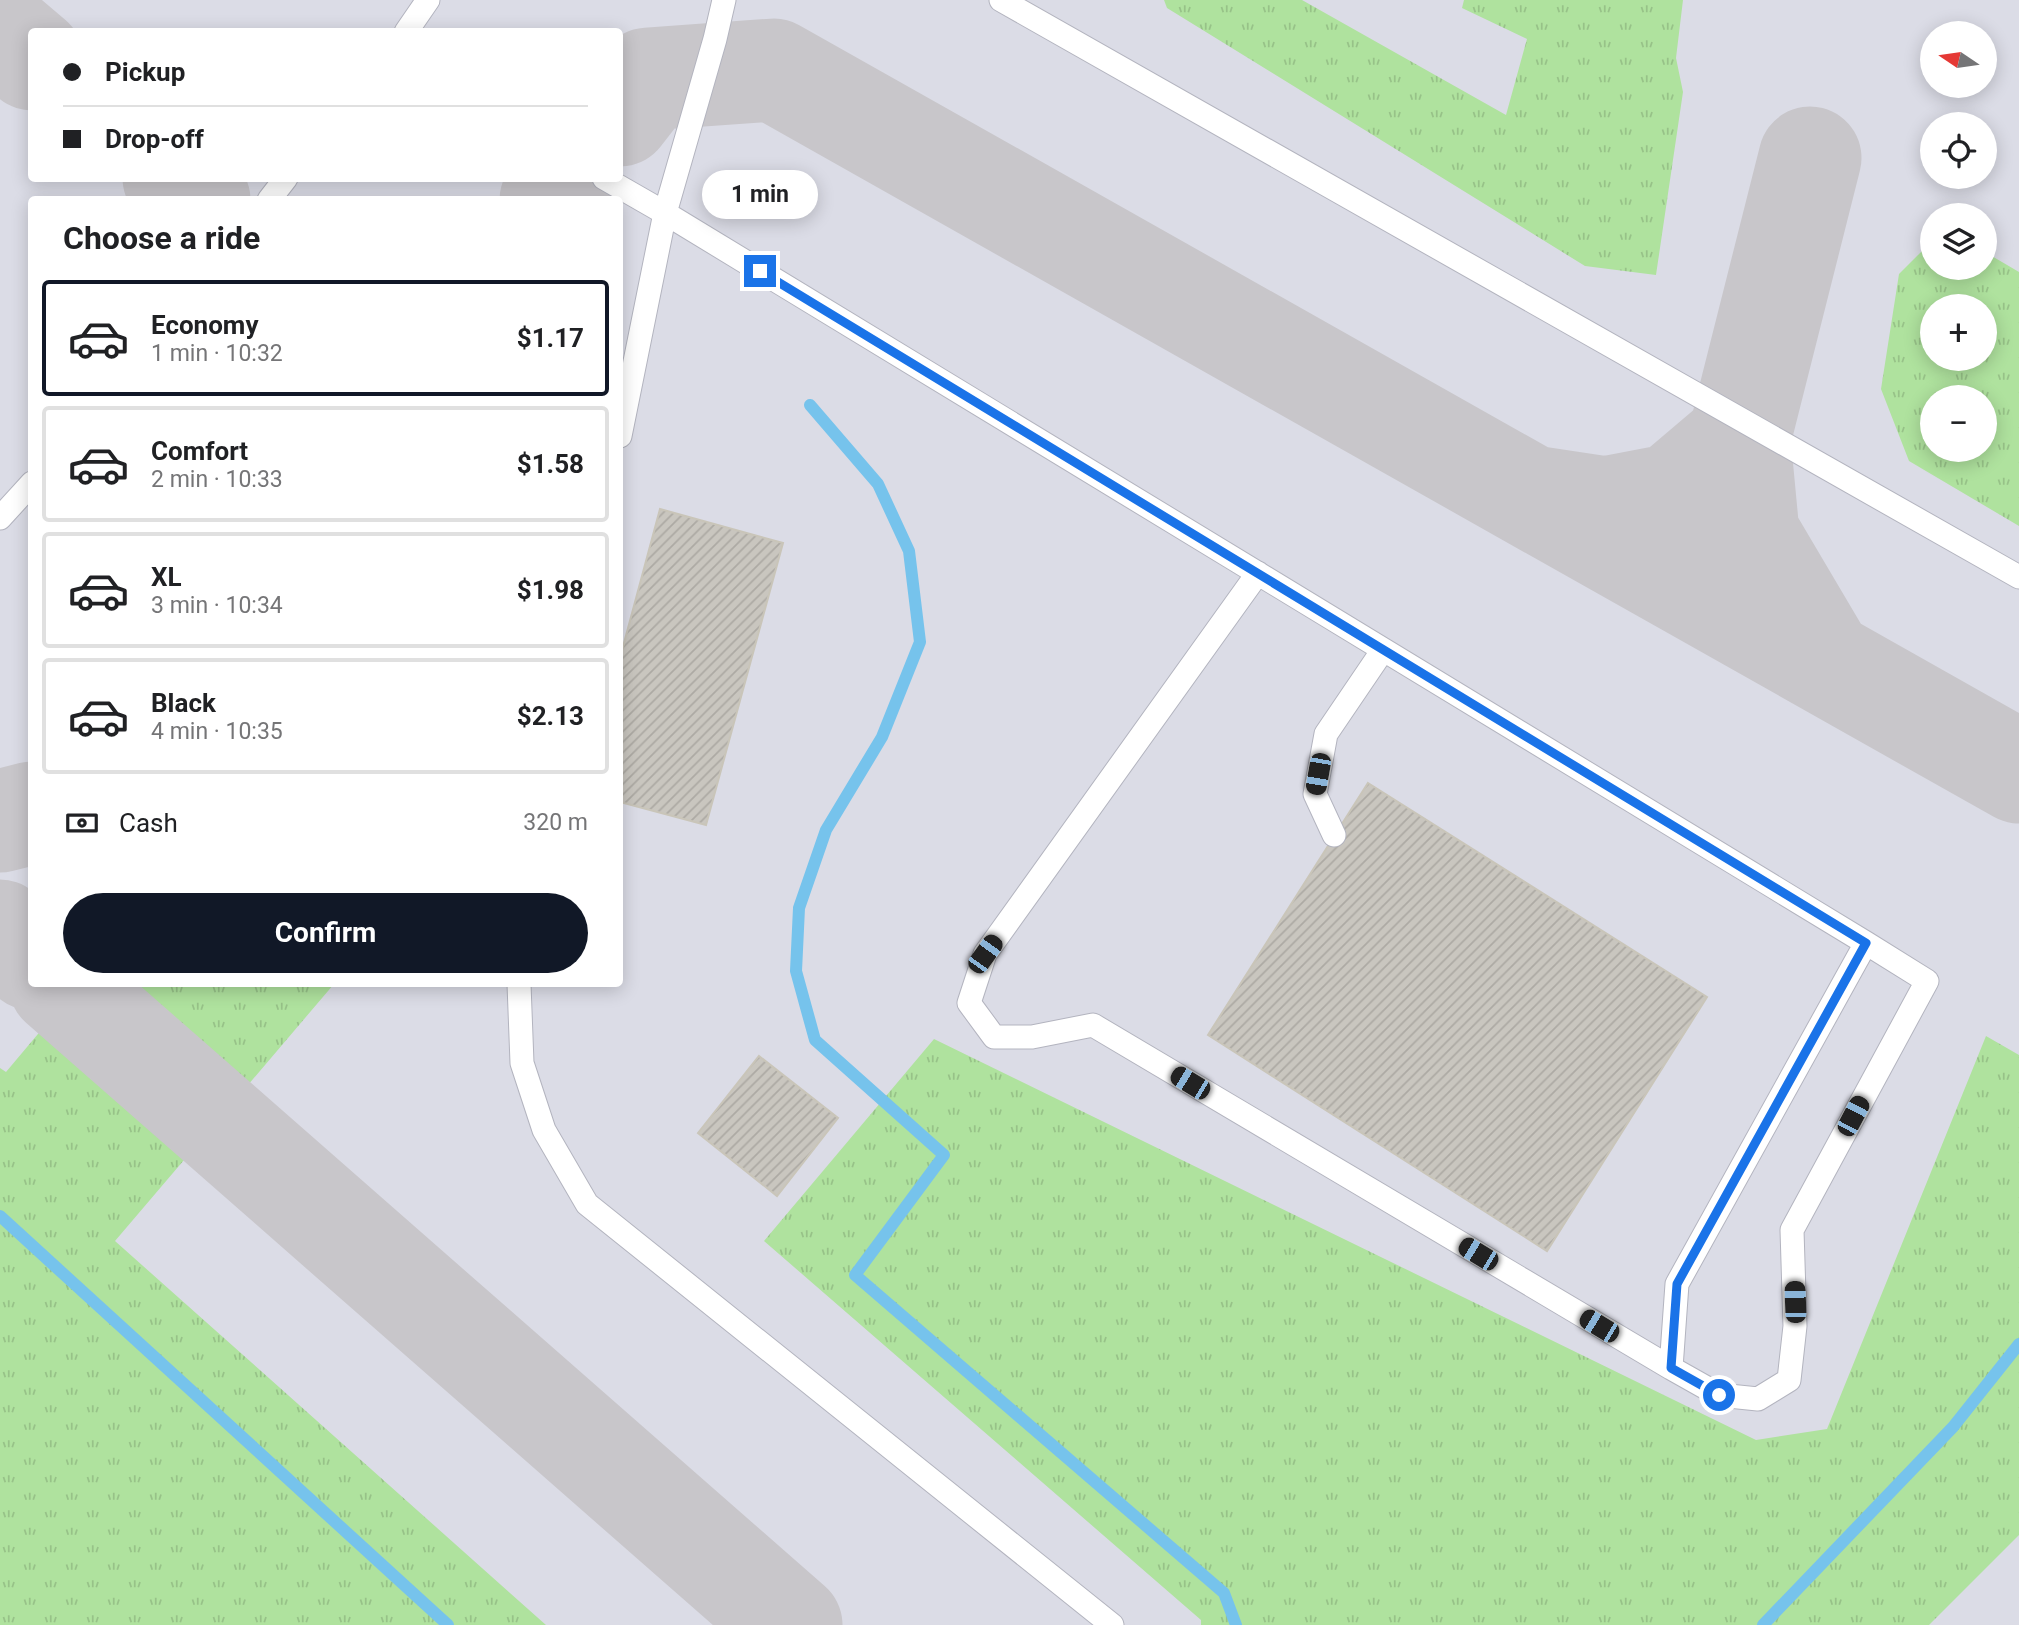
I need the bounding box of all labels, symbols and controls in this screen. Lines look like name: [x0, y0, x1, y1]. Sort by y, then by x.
north arrow: [1920, 21, 1997, 98]
map controls: [1920, 21, 1997, 462]
text: Pickup: [105, 57, 185, 87]
button: locate: [1920, 112, 1997, 189]
text: Drop-off: [105, 124, 204, 154]
callout: 1 min: [702, 170, 818, 218]
text: 1 min: [731, 181, 789, 208]
button: layers: [1920, 203, 1997, 280]
text: Choose a ride: [63, 219, 260, 257]
route end: [744, 255, 776, 287]
button: +: [1920, 294, 1997, 371]
icon: car: [67, 307, 130, 370]
text: Economy: [151, 310, 258, 340]
text: $1.17: [517, 323, 584, 353]
text: 1 min · 10:32: [151, 340, 283, 367]
button: −: [1920, 385, 1997, 462]
icon: car: [67, 433, 130, 496]
text: Comfort: [151, 436, 248, 466]
text: $1.58: [517, 449, 584, 479]
text: 2 min · 10:33: [151, 466, 283, 493]
icon: car: [67, 559, 130, 622]
text: XL: [151, 562, 182, 592]
text: $1.98: [517, 575, 584, 605]
text: 3 min · 10:34: [151, 592, 283, 619]
icon: car: [67, 685, 130, 748]
text: Black: [151, 688, 216, 718]
text: $2.13: [517, 701, 584, 731]
text: 4 min · 10:35: [151, 718, 283, 745]
car: [1305, 751, 1332, 797]
icon: cash: [63, 804, 101, 842]
text: Cash: [119, 808, 178, 838]
text: 320 m: [523, 809, 588, 836]
button: Confirm: [63, 893, 588, 973]
car: [965, 931, 1006, 977]
car: [1167, 1063, 1214, 1103]
car: [1834, 1093, 1873, 1139]
car: [1455, 1234, 1502, 1274]
car: [1784, 1281, 1807, 1323]
car: [1576, 1306, 1623, 1346]
route start: [1703, 1379, 1735, 1411]

